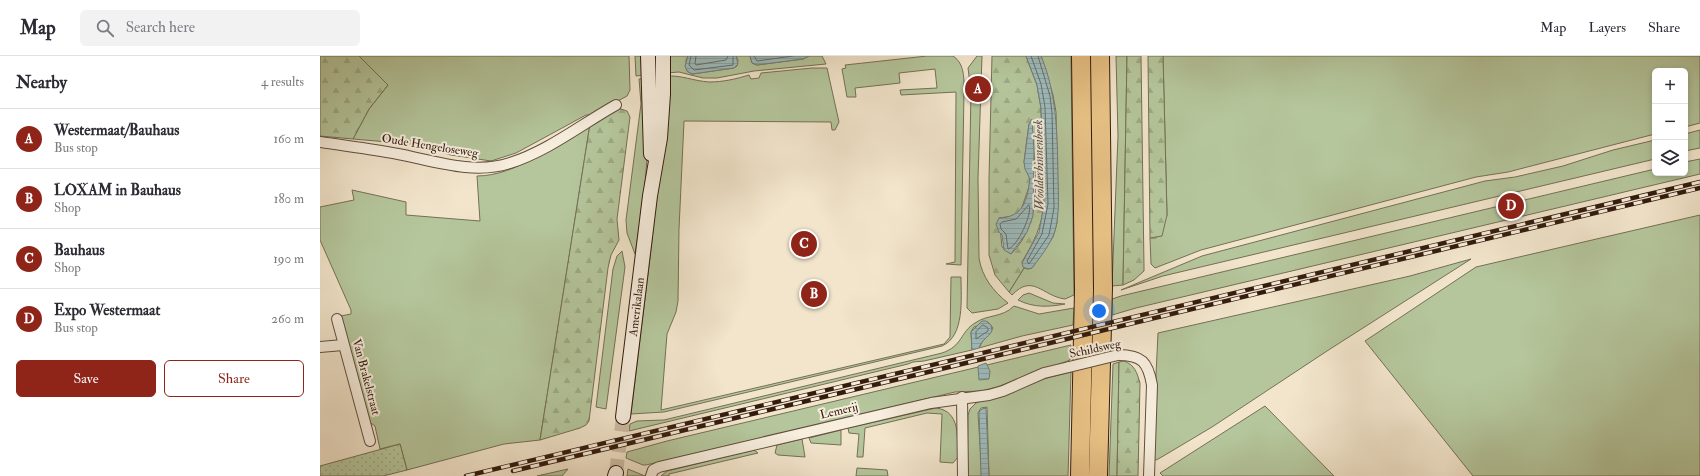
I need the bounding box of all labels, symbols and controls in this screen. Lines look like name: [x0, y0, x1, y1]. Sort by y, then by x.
search box: [80, 10, 360, 46]
text: Map: [20, 16, 56, 40]
icon: search: [94, 17, 116, 39]
text: Search here: [126, 18, 195, 37]
text: Map: [1540, 19, 1566, 36]
text: Layers: [1588, 19, 1626, 36]
text: Share: [1648, 19, 1680, 36]
map controls: [1652, 68, 1688, 176]
button: +: [1652, 68, 1688, 104]
text: Nearby: [16, 72, 67, 93]
text: 4 results: [261, 74, 304, 90]
pin: A: [965, 74, 991, 104]
button: −: [1652, 104, 1688, 140]
water label: Woolderbinnenbeek: [1030, 120, 1048, 210]
text: Westermaat/Bauhaus: [54, 121, 179, 140]
text: A: [25, 131, 33, 147]
text: 160 m: [273, 131, 304, 147]
street label: Oude Hengeloseweg: [381, 131, 480, 161]
text: Bus stop: [54, 140, 98, 156]
button: layers: [1652, 140, 1688, 176]
text: LOXAM in Bauhaus: [54, 181, 181, 200]
text: B: [25, 191, 33, 207]
text: 180 m: [274, 191, 304, 207]
pin: D: [1498, 191, 1524, 221]
text: Shop: [54, 200, 81, 216]
pin: C: [791, 229, 817, 259]
text: Bauhaus: [54, 241, 105, 260]
text: C: [24, 251, 34, 267]
text: 190 m: [273, 251, 304, 267]
text: Shop: [54, 260, 81, 276]
street label: Amerikalaan: [625, 276, 648, 338]
pin: B: [801, 279, 827, 309]
text: Expo Westermaat: [54, 301, 160, 320]
your location: [1089, 301, 1109, 321]
text: D: [24, 311, 34, 327]
text: 260 m: [271, 311, 304, 327]
text: Bus stop: [54, 320, 98, 336]
street label: Schildsweg: [1068, 336, 1123, 362]
street label: Van Brakelstraat: [349, 337, 383, 417]
button: Save: [16, 360, 156, 397]
button: Share: [164, 360, 304, 397]
street label: Lemerij: [819, 399, 859, 423]

